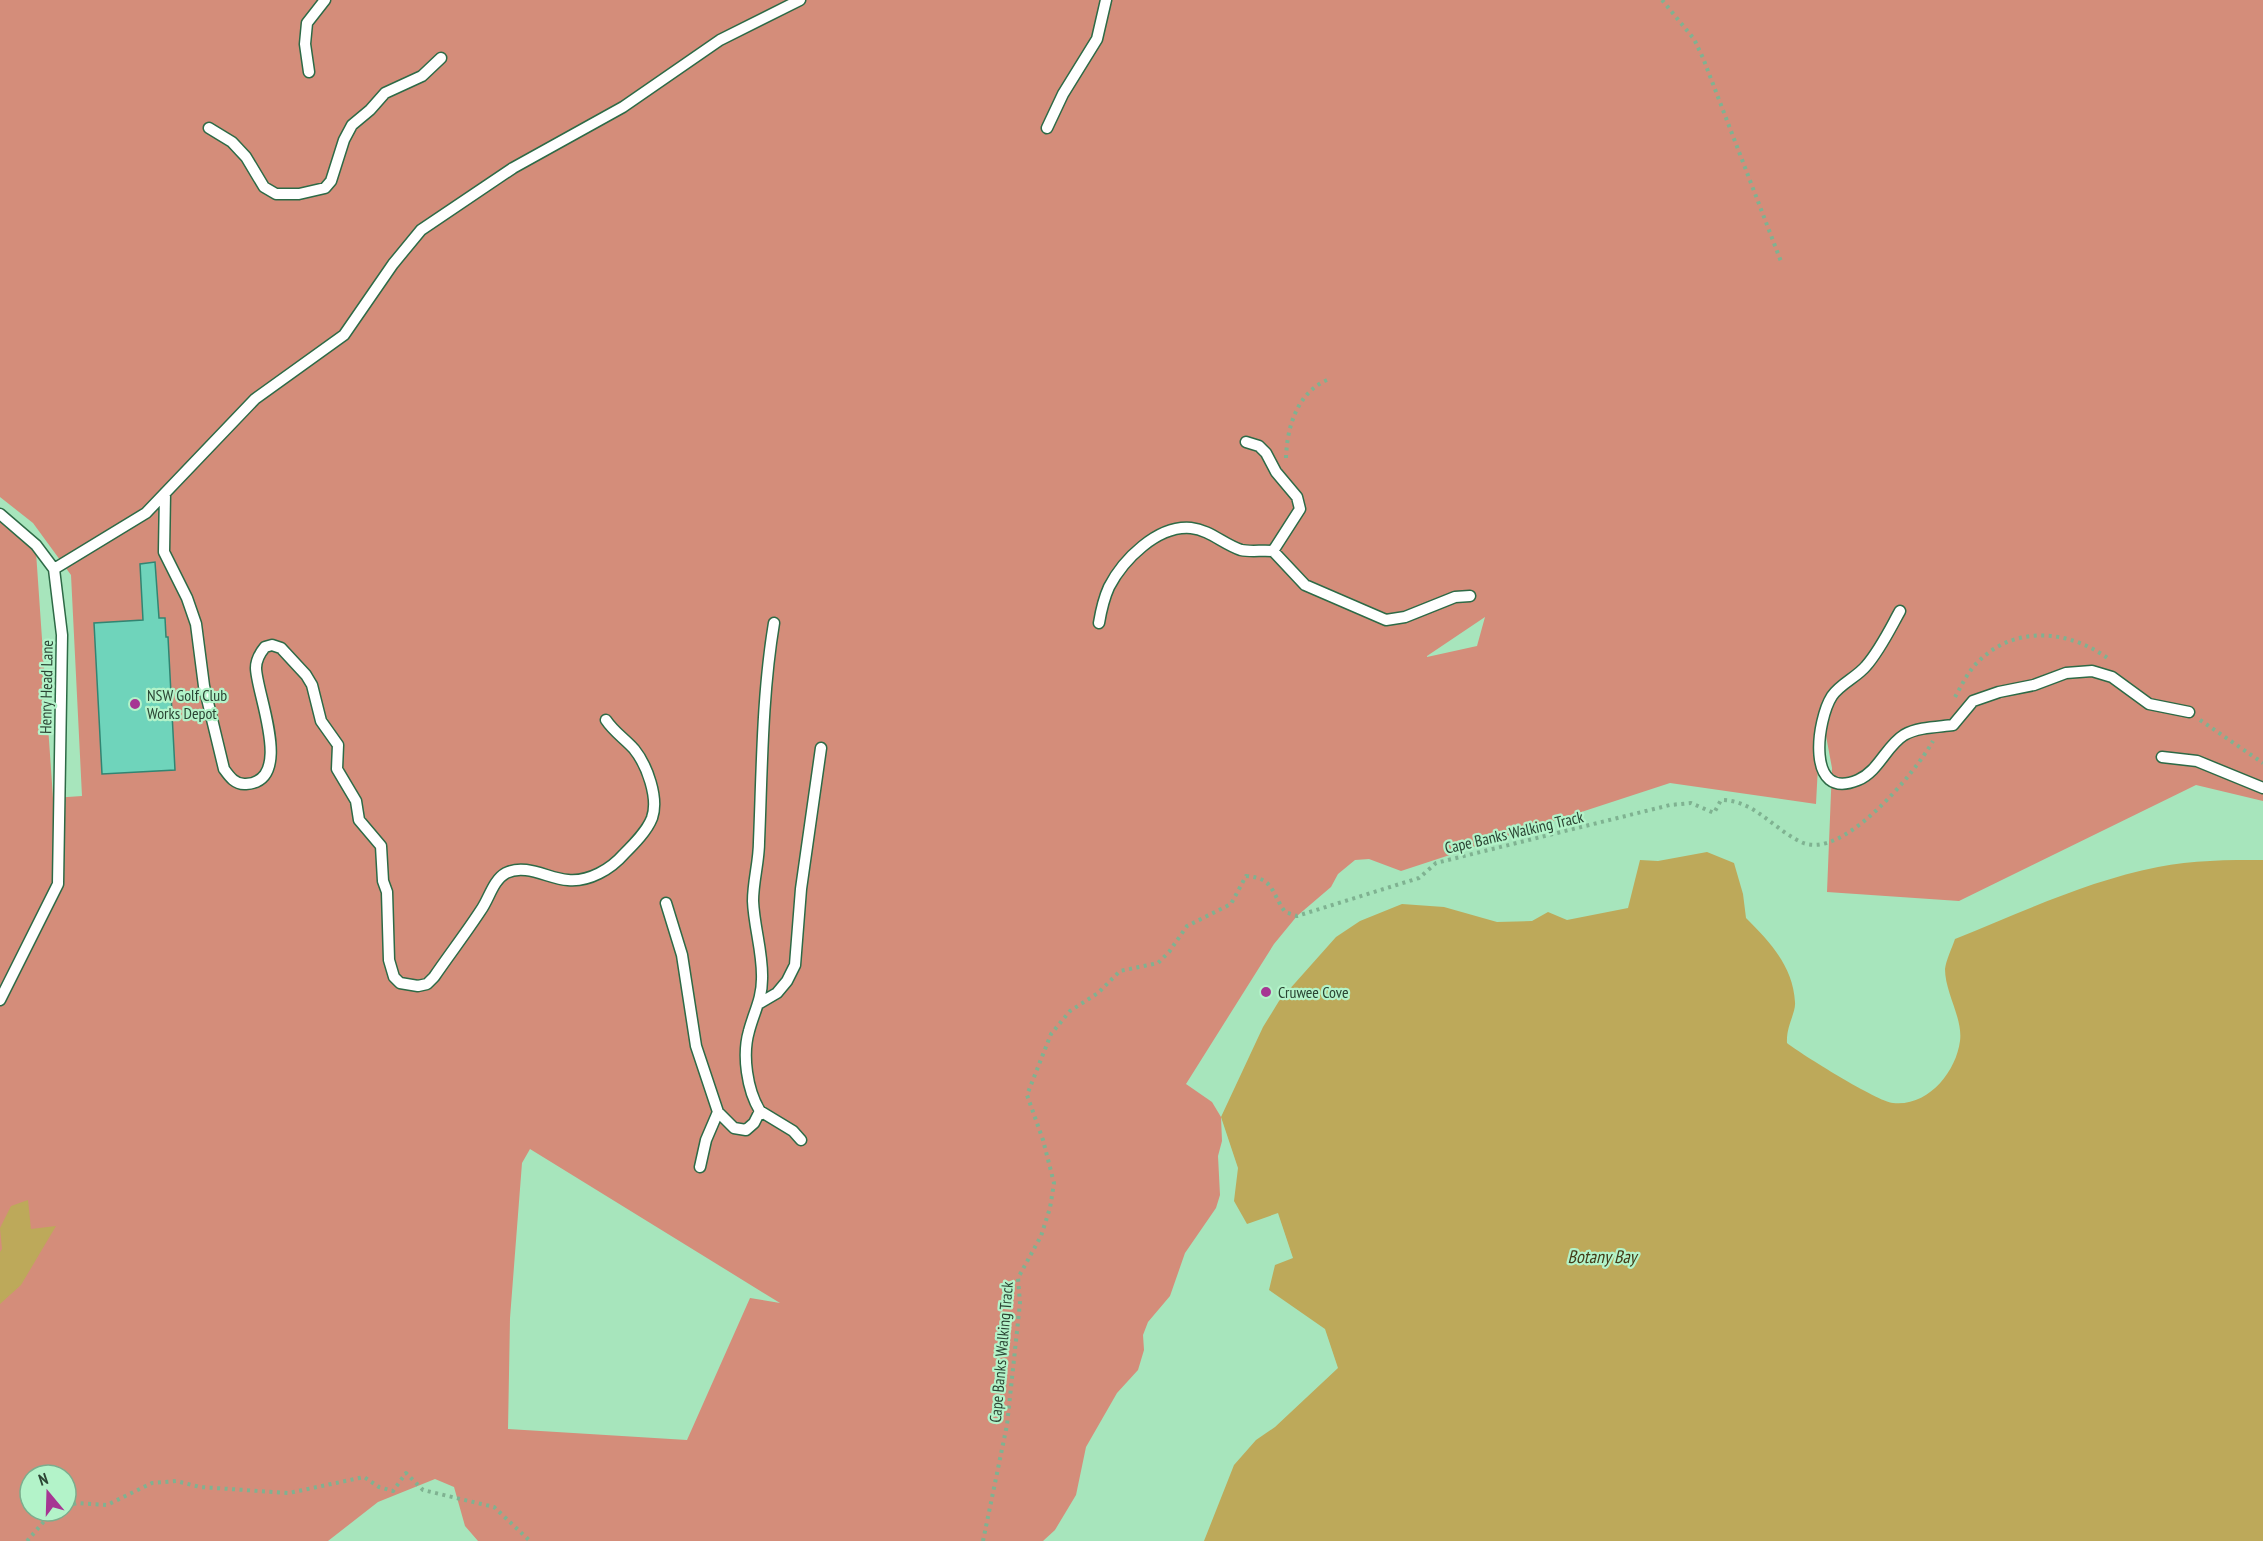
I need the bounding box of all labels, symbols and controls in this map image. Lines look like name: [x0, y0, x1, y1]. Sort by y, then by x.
street label: Henry Head Lane: [35, 640, 57, 734]
place label: NSW Golf Club Works Depot: [147, 685, 227, 723]
marker: NSW Golf Club Works Depot: [128, 697, 142, 711]
street label: Cape Banks Walking Track: [1443, 806, 1586, 858]
place label: Cruwee Cove: [1278, 982, 1349, 1002]
marker: Cruwee Cove: [1259, 985, 1273, 999]
water label: Botany Bay: [1568, 1245, 1639, 1268]
street label: Cape Banks Walking Track: [985, 1280, 1017, 1423]
north arrow: [18, 1463, 78, 1523]
text: N: [36, 1468, 50, 1490]

